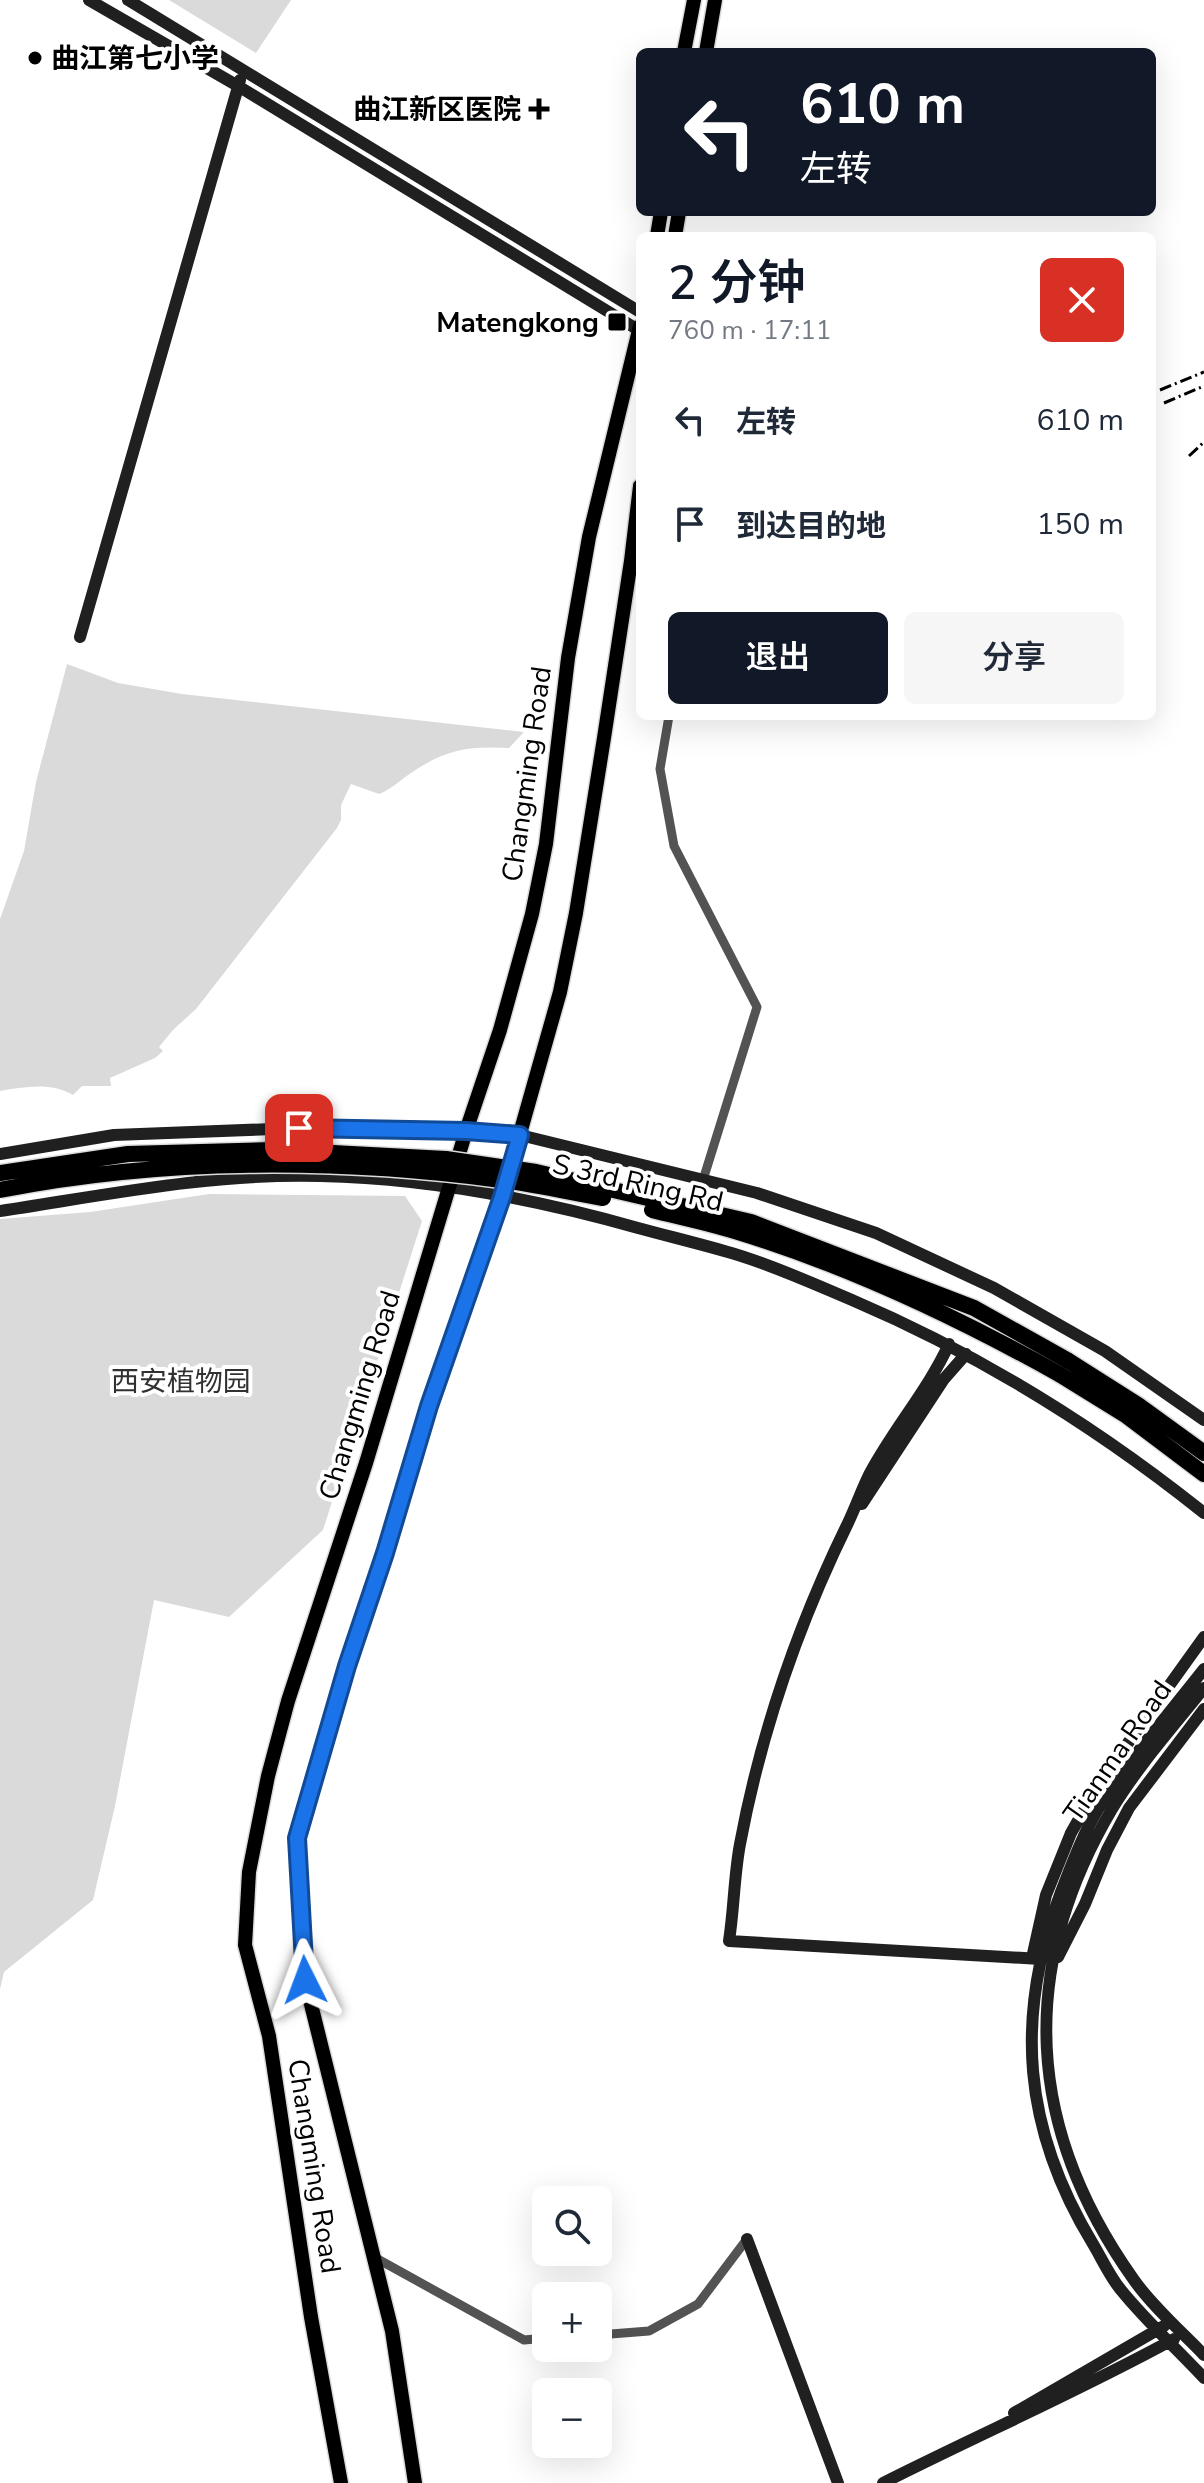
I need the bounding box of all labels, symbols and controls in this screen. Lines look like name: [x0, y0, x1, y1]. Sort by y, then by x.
place label: 曲江第七小学: [51, 40, 219, 78]
marker: 曲江第七小学: [26, 49, 44, 67]
text: 610 m: [800, 66, 965, 143]
icon: left: [668, 80, 772, 184]
place label: 曲江新区医院: [353, 91, 521, 129]
marker: 曲江新区医院: [528, 98, 550, 120]
text: 左转: [800, 145, 872, 194]
text: 2 分钟: [668, 250, 805, 316]
button: close: [1040, 258, 1124, 342]
place label: Matengkong: [436, 304, 599, 342]
marker: Matengkong: [606, 311, 628, 333]
text: 760 m · 17:11: [668, 313, 831, 348]
icon: left: [668, 398, 712, 442]
text: 610 m: [1037, 400, 1124, 441]
text: 左转: [736, 402, 796, 443]
icon: arrive: [668, 502, 712, 546]
text: 150 m: [1037, 504, 1124, 545]
text: 到达目的地: [736, 506, 886, 547]
button: 退出: [668, 612, 888, 704]
button: 分享: [904, 612, 1124, 704]
street label: Changming Road: [493, 664, 561, 884]
pin: [265, 1094, 333, 1162]
icon: arrive: [277, 1106, 321, 1150]
street label: S 3rd Ring Rd: [549, 1145, 727, 1221]
street label: Changming Road: [310, 1286, 410, 1505]
park label: 西安植物园: [111, 1363, 251, 1401]
street label: Tianma Road: [1055, 1673, 1181, 1830]
position arrow: [263, 1938, 347, 2022]
street label: Changming Road: [278, 2056, 350, 2276]
map controls: [532, 2186, 612, 2458]
button: search: [532, 2186, 612, 2266]
button: +: [532, 2282, 612, 2362]
button: −: [532, 2378, 612, 2458]

